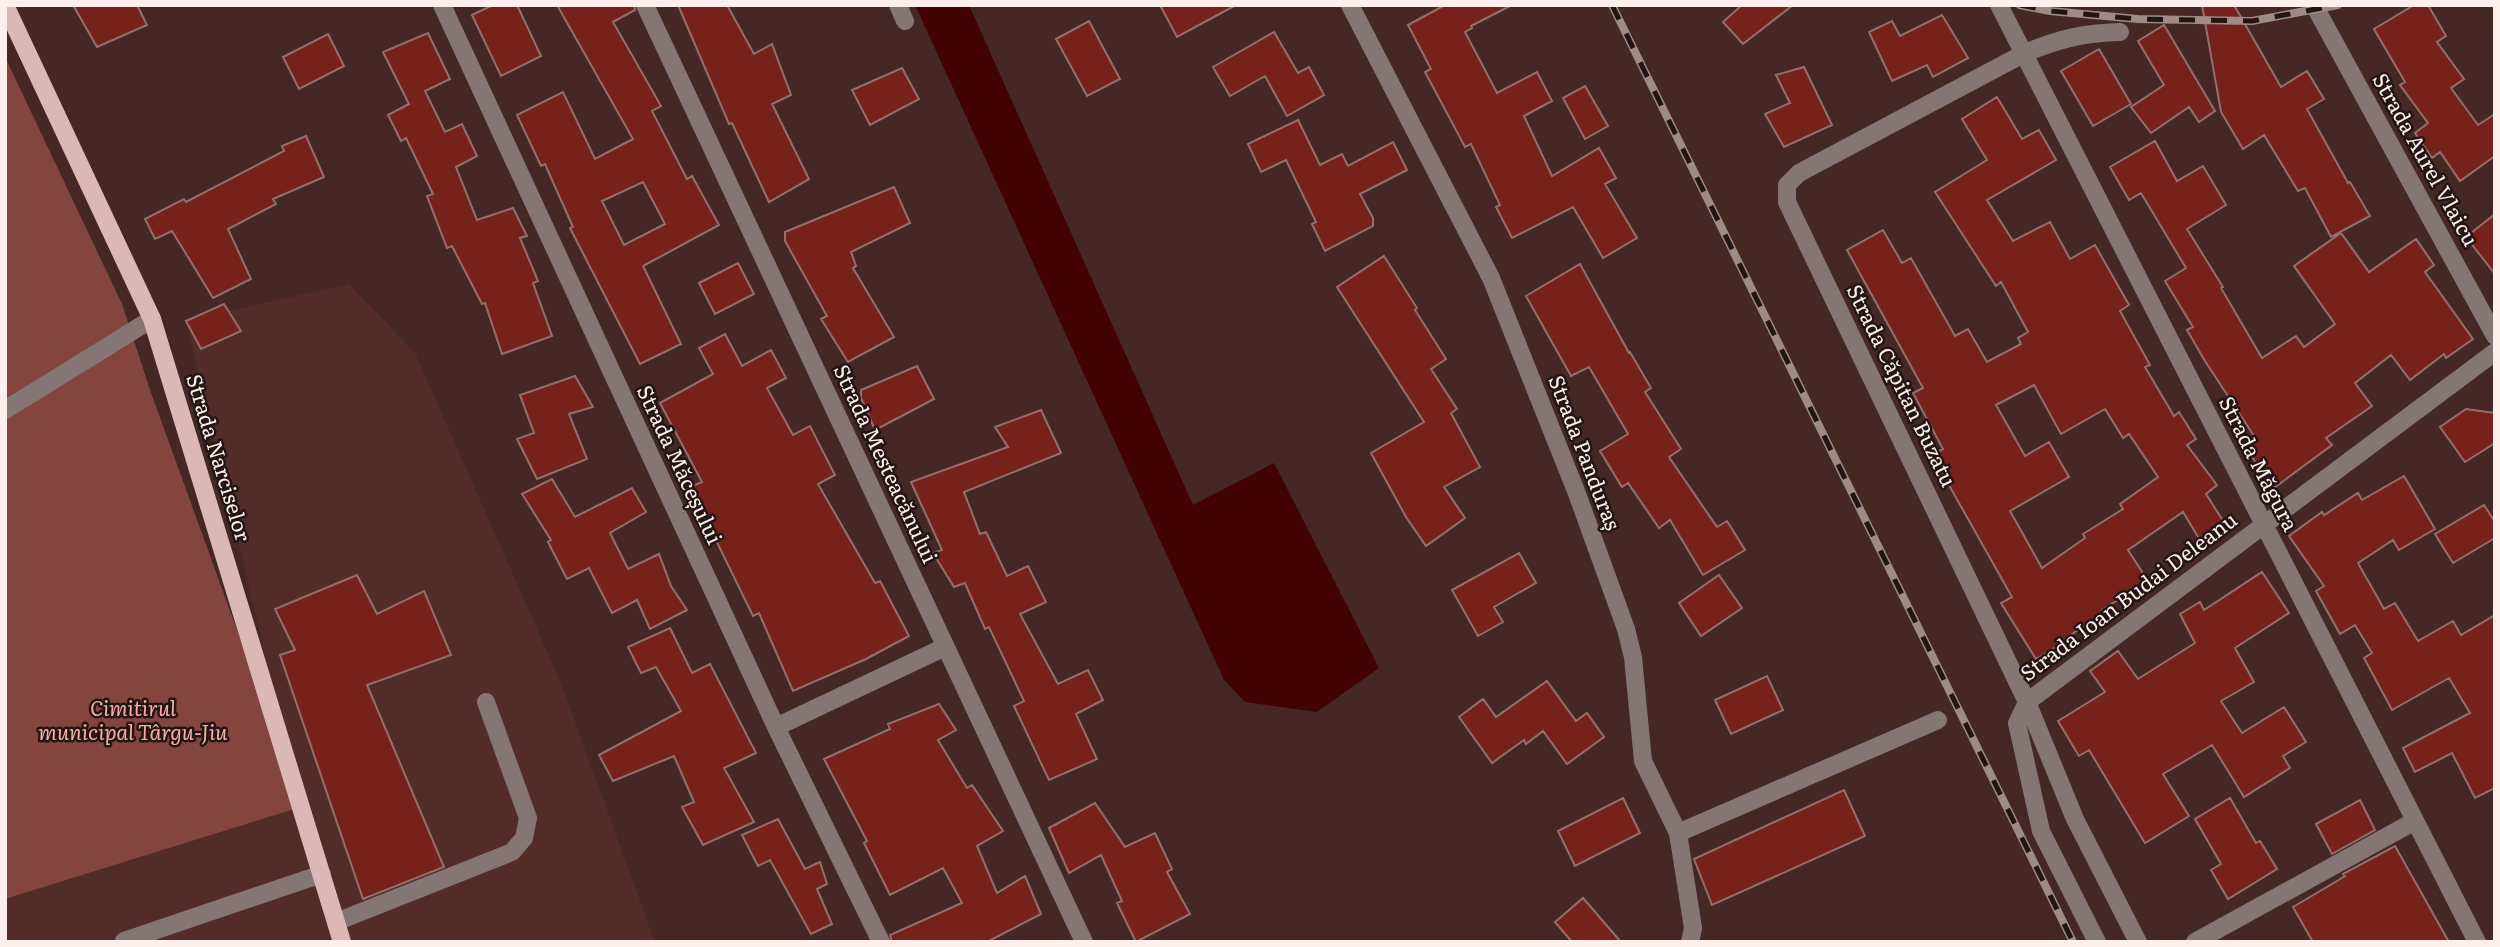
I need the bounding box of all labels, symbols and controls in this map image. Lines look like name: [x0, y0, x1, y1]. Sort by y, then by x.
street label: Strada Aurel Vlaicu: [2367, 66, 2488, 251]
street label: Strada Căpitan Buzatu: [1841, 278, 1966, 491]
street label: Strada Mesteacănului: [828, 358, 947, 567]
street label: Strada Narciselor: [180, 370, 261, 545]
street label: Strada Panduraș: [1543, 370, 1630, 534]
street label: Strada Măceșului: [631, 379, 732, 549]
street label: Strada Măgura: [2213, 390, 2308, 536]
street label: Strada Ioan Budai Deleanu: [2013, 503, 2242, 687]
park label: Cimitirul municipal Târgu-Jiu: [38, 691, 228, 746]

